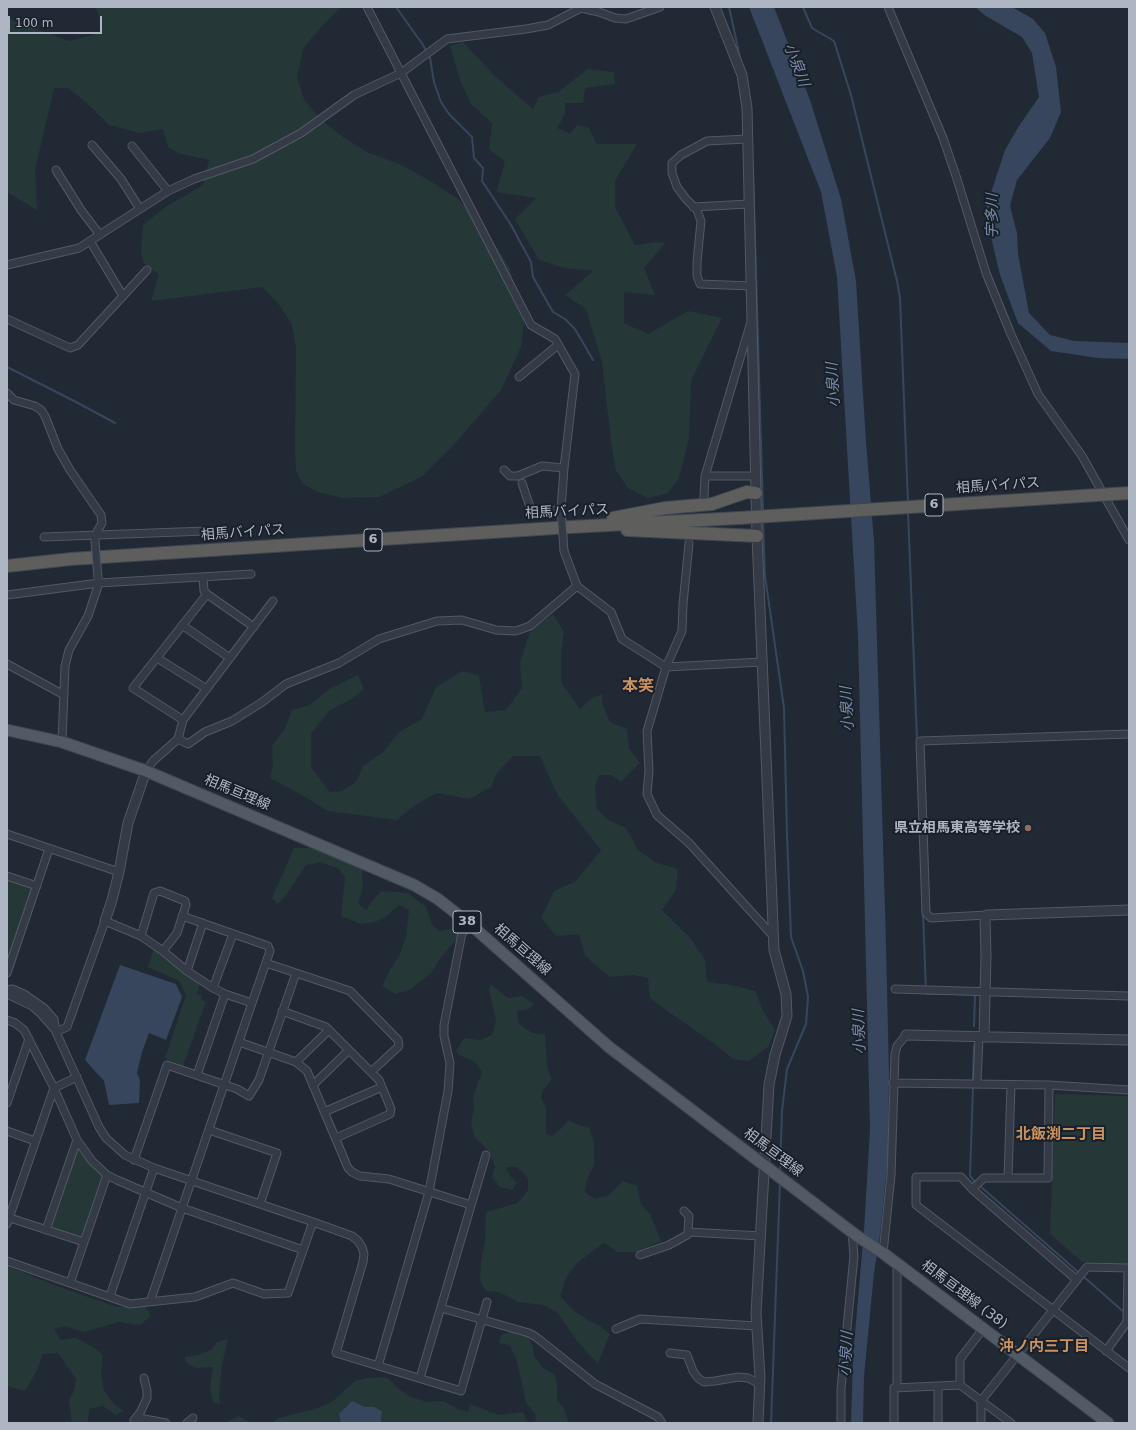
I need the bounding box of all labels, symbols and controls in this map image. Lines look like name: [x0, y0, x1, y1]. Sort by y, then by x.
scale bar: [10, 8, 104, 34]
text: 100 m: [15, 16, 53, 30]
water label: 小泉川: [780, 41, 812, 89]
water label: 宇多川: [984, 194, 1002, 238]
water label: 小泉川: [824, 362, 844, 408]
street label: 相馬バイパス: [956, 475, 1040, 497]
road number: 6: [925, 494, 943, 516]
street label: 相馬バイパス: [525, 501, 609, 523]
street label: 相馬バイパス: [201, 522, 285, 544]
road number: 6: [364, 529, 382, 551]
district label: 本笑: [622, 677, 654, 697]
water label: 小泉川: [838, 686, 858, 732]
street label: 相馬亘理線: [202, 772, 272, 814]
place label: 県立相馬東高等学校: [894, 820, 1020, 836]
marker: 県立相馬東高等学校: [1023, 823, 1033, 833]
road number: 38: [453, 911, 481, 933]
street label: 相馬亘理線: [490, 921, 554, 979]
water label: 小泉川: [850, 1009, 870, 1055]
street label: 相馬亘理線: [740, 1125, 806, 1181]
district label: 北飯渕二丁目: [1016, 1126, 1106, 1144]
street label: 相馬亘理線 (38): [918, 1257, 1010, 1333]
water label: 小泉川: [837, 1331, 857, 1377]
district label: 沖ノ内三丁目: [999, 1338, 1089, 1356]

